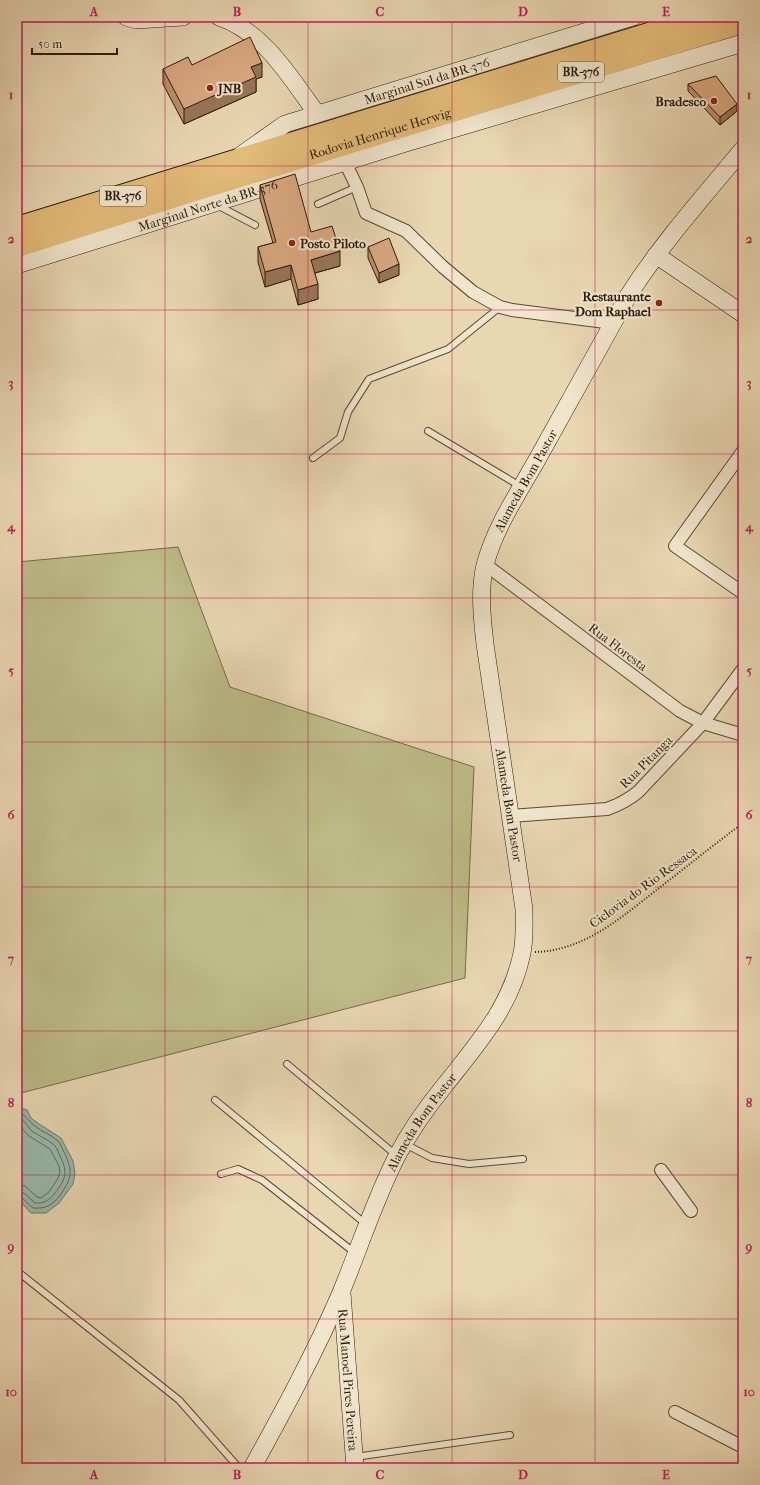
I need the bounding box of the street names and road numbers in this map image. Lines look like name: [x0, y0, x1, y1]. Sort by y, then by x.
street label: Marginal Sul da BR-376: [362, 54, 492, 107]
road number: BR-376: [558, 62, 604, 82]
street label: Rodovia Henrique Herwig: [307, 104, 454, 162]
street label: Marginal Norte da BR-376: [136, 176, 280, 234]
road number: BR-376: [100, 186, 146, 206]
street label: Alameda Bom Pastor: [490, 426, 560, 535]
street label: Rua Floresta: [586, 620, 651, 675]
street label: Rua Pitanga: [617, 732, 676, 791]
street label: Alameda Bom Pastor: [492, 746, 525, 863]
street label: Ciclovia do Rio Ressaca: [586, 842, 700, 931]
street label: Alameda Bom Pastor: [383, 1069, 459, 1174]
street label: Rua Manoel Pires Pereira: [336, 1308, 361, 1452]

